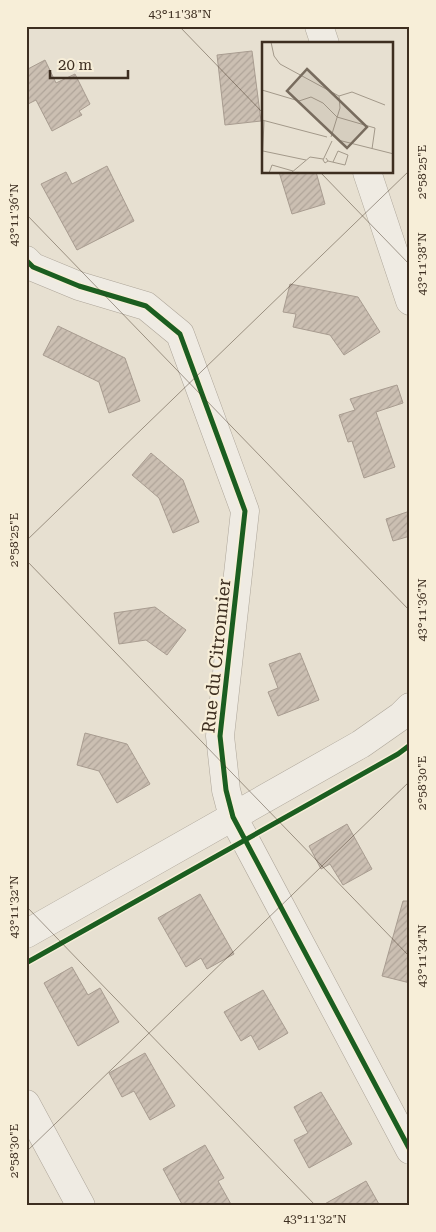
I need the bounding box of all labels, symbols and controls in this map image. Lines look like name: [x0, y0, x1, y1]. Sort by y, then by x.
text: 43°11'38"N: [148, 7, 212, 21]
inset map: [262, 42, 394, 174]
scale bar: [50, 48, 128, 80]
text: 20 m: [58, 56, 93, 74]
text: 2°58'25"E: [415, 145, 429, 199]
text: 43°11'36"N: [7, 183, 21, 247]
text: 43°11'38"N: [415, 232, 429, 296]
text: 2°58'25"E: [7, 513, 21, 567]
street label: Rue du Citronnier: [197, 578, 235, 734]
text: 43°11'36"N: [415, 578, 429, 642]
text: 2°58'30"E: [415, 756, 429, 810]
text: 43°11'32"N: [7, 875, 21, 939]
text: 43°11'34"N: [415, 924, 429, 988]
text: 2°58'30"E: [7, 1124, 21, 1178]
text: 43°11'32"N: [283, 1212, 347, 1226]

